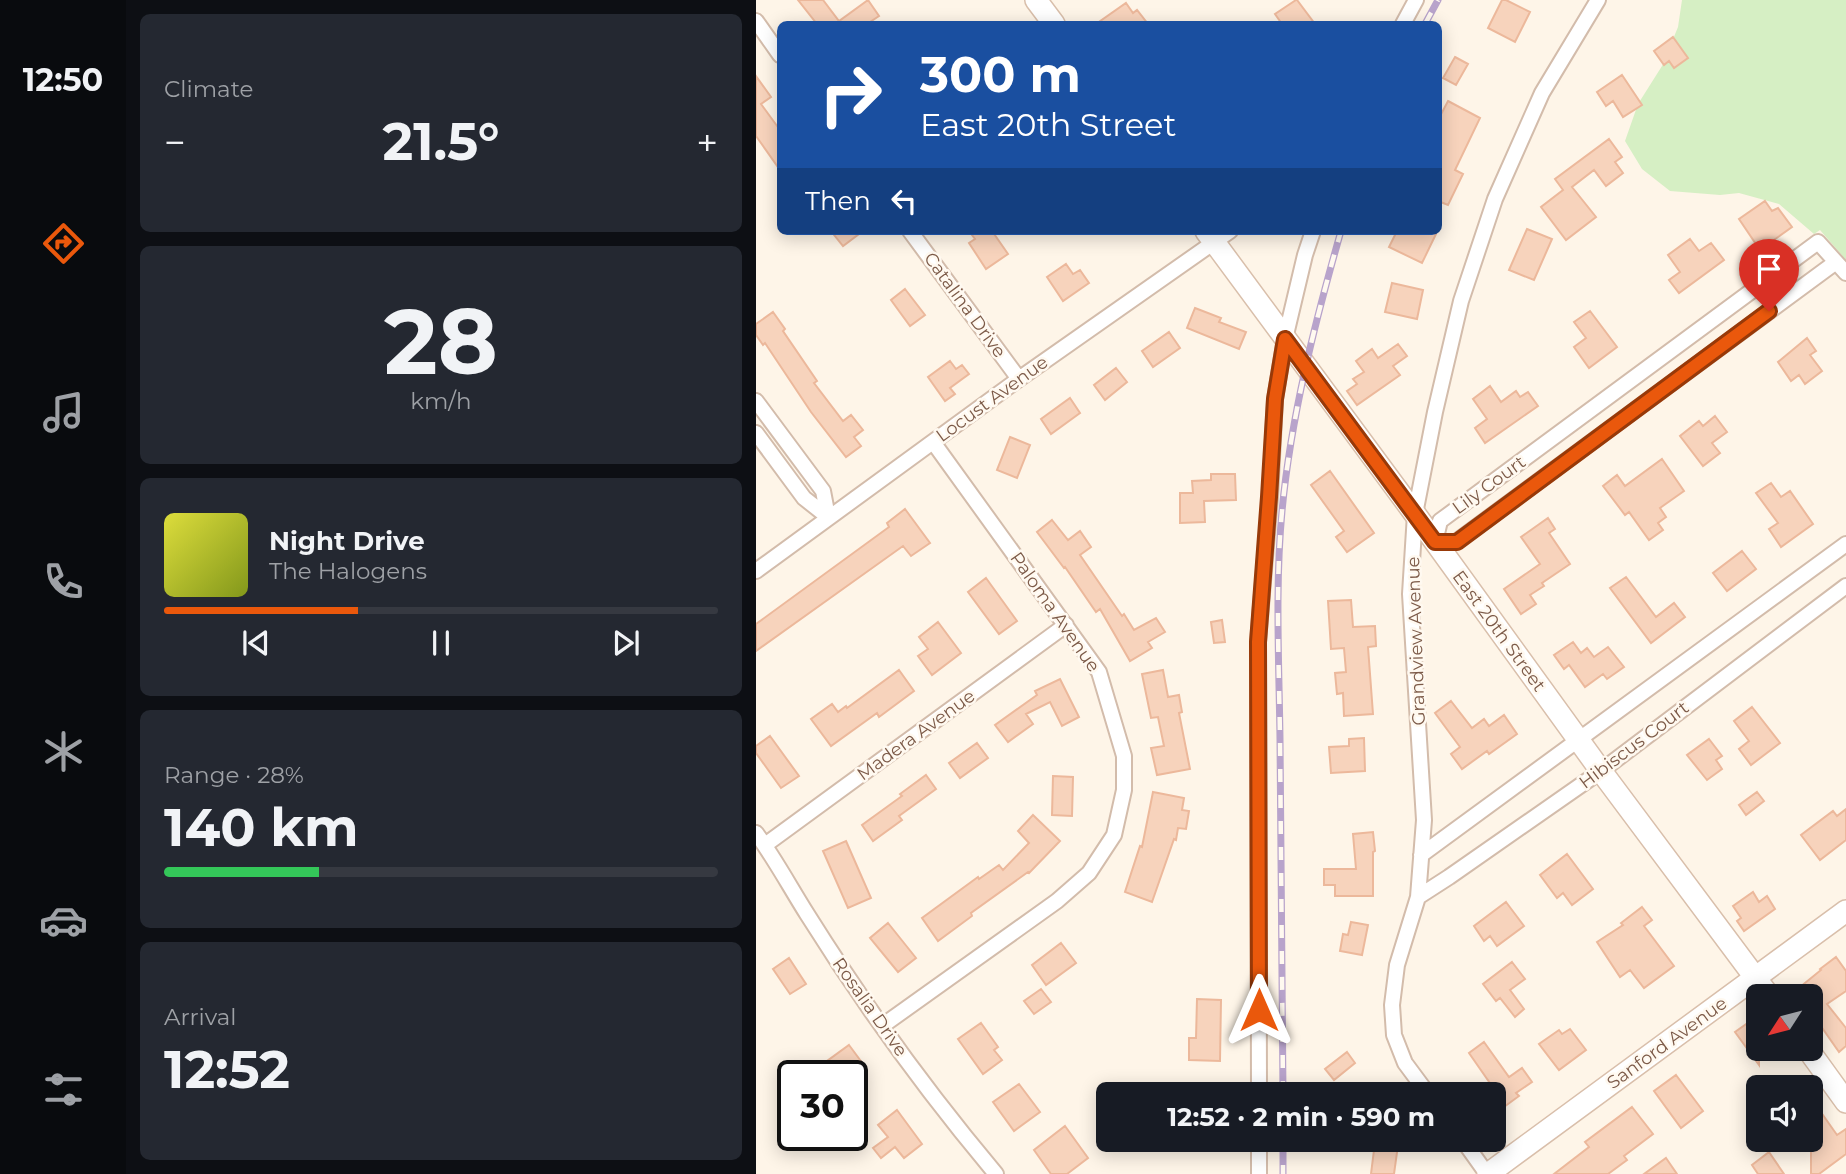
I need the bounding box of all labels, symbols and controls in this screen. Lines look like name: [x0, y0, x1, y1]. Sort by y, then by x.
text: 300 m: [920, 45, 1081, 104]
icon: right: [805, 49, 896, 140]
text: 12:50: [23, 60, 103, 99]
text: Climate: [164, 75, 253, 103]
text: East 20th Street: [920, 105, 1176, 144]
text: 21.5°: [382, 110, 500, 173]
text: −: [164, 119, 186, 166]
text: +: [696, 119, 718, 166]
icon: left: [885, 182, 923, 220]
text: Then: [805, 185, 871, 217]
icon: directions: [39, 219, 88, 268]
pin: [1739, 239, 1799, 311]
street label: Catalina Drive: [919, 248, 1011, 362]
icon: arrive: [1750, 250, 1788, 288]
text: 28: [384, 286, 498, 397]
street label: Locust Avenue: [932, 351, 1052, 447]
text: km/h: [410, 387, 472, 415]
icon: music: [39, 388, 88, 437]
street label: Lily Court: [1448, 451, 1530, 519]
text: Night Drive: [269, 525, 425, 557]
street label: Paloma Avenue: [1005, 548, 1105, 676]
street label: Grandview Avenue: [1402, 556, 1430, 726]
icon: phone: [39, 557, 88, 606]
text: The Halogens: [269, 557, 427, 585]
street label: East 20th Street: [1448, 566, 1550, 696]
icon: previous: [237, 624, 275, 662]
icon: pause: [422, 624, 460, 662]
icon: next: [607, 624, 645, 662]
street label: Madera Avenue: [853, 685, 979, 785]
street label: Hibiscus Court: [1575, 697, 1693, 793]
icon: climate: [39, 727, 88, 776]
text: Range · 28%: [164, 761, 304, 789]
text: 140 km: [164, 796, 359, 859]
icon: car: [39, 896, 88, 945]
street label: Rosalia Drive: [828, 953, 912, 1061]
position arrow: [1222, 973, 1296, 1047]
north arrow: [1746, 984, 1824, 1060]
map controls: [1746, 984, 1823, 1152]
street label: Sanford Avenue: [1603, 992, 1731, 1094]
text: Arrival: [164, 1003, 237, 1031]
text: 12:52: [164, 1038, 290, 1101]
speed limit sign: 30: [777, 1060, 868, 1151]
icon: filters: [39, 1065, 88, 1114]
button: sound: [1746, 1075, 1823, 1152]
text: 12:52 · 2 min · 590 m: [1167, 1101, 1435, 1133]

